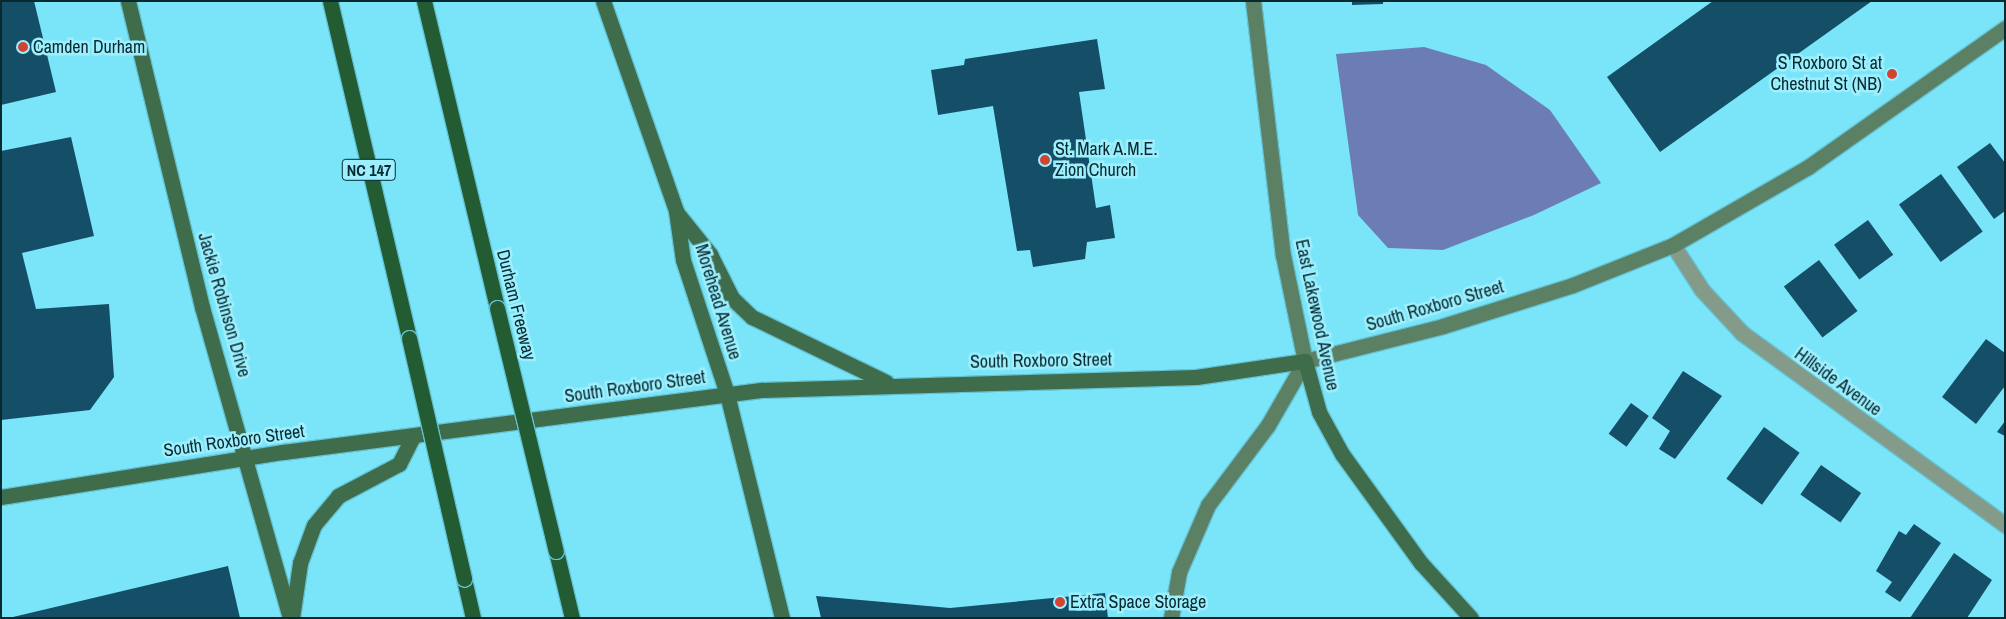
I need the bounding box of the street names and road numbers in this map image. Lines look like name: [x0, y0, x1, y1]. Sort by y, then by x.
road number: NC 147: [342, 156, 396, 184]
street label: Jackie Robinson Drive: [193, 230, 255, 380]
street label: East Lakewood Avenue: [1290, 237, 1344, 393]
street label: Morehead Avenue: [690, 241, 746, 363]
street label: Durham Freeway: [492, 247, 540, 363]
street label: South Roxboro Street: [1364, 276, 1506, 336]
street label: Hillside Avenue: [1790, 343, 1886, 421]
street label: South Roxboro Street: [970, 349, 1112, 373]
street label: South Roxboro Street: [563, 366, 707, 408]
street label: South Roxboro Street: [162, 420, 306, 462]

